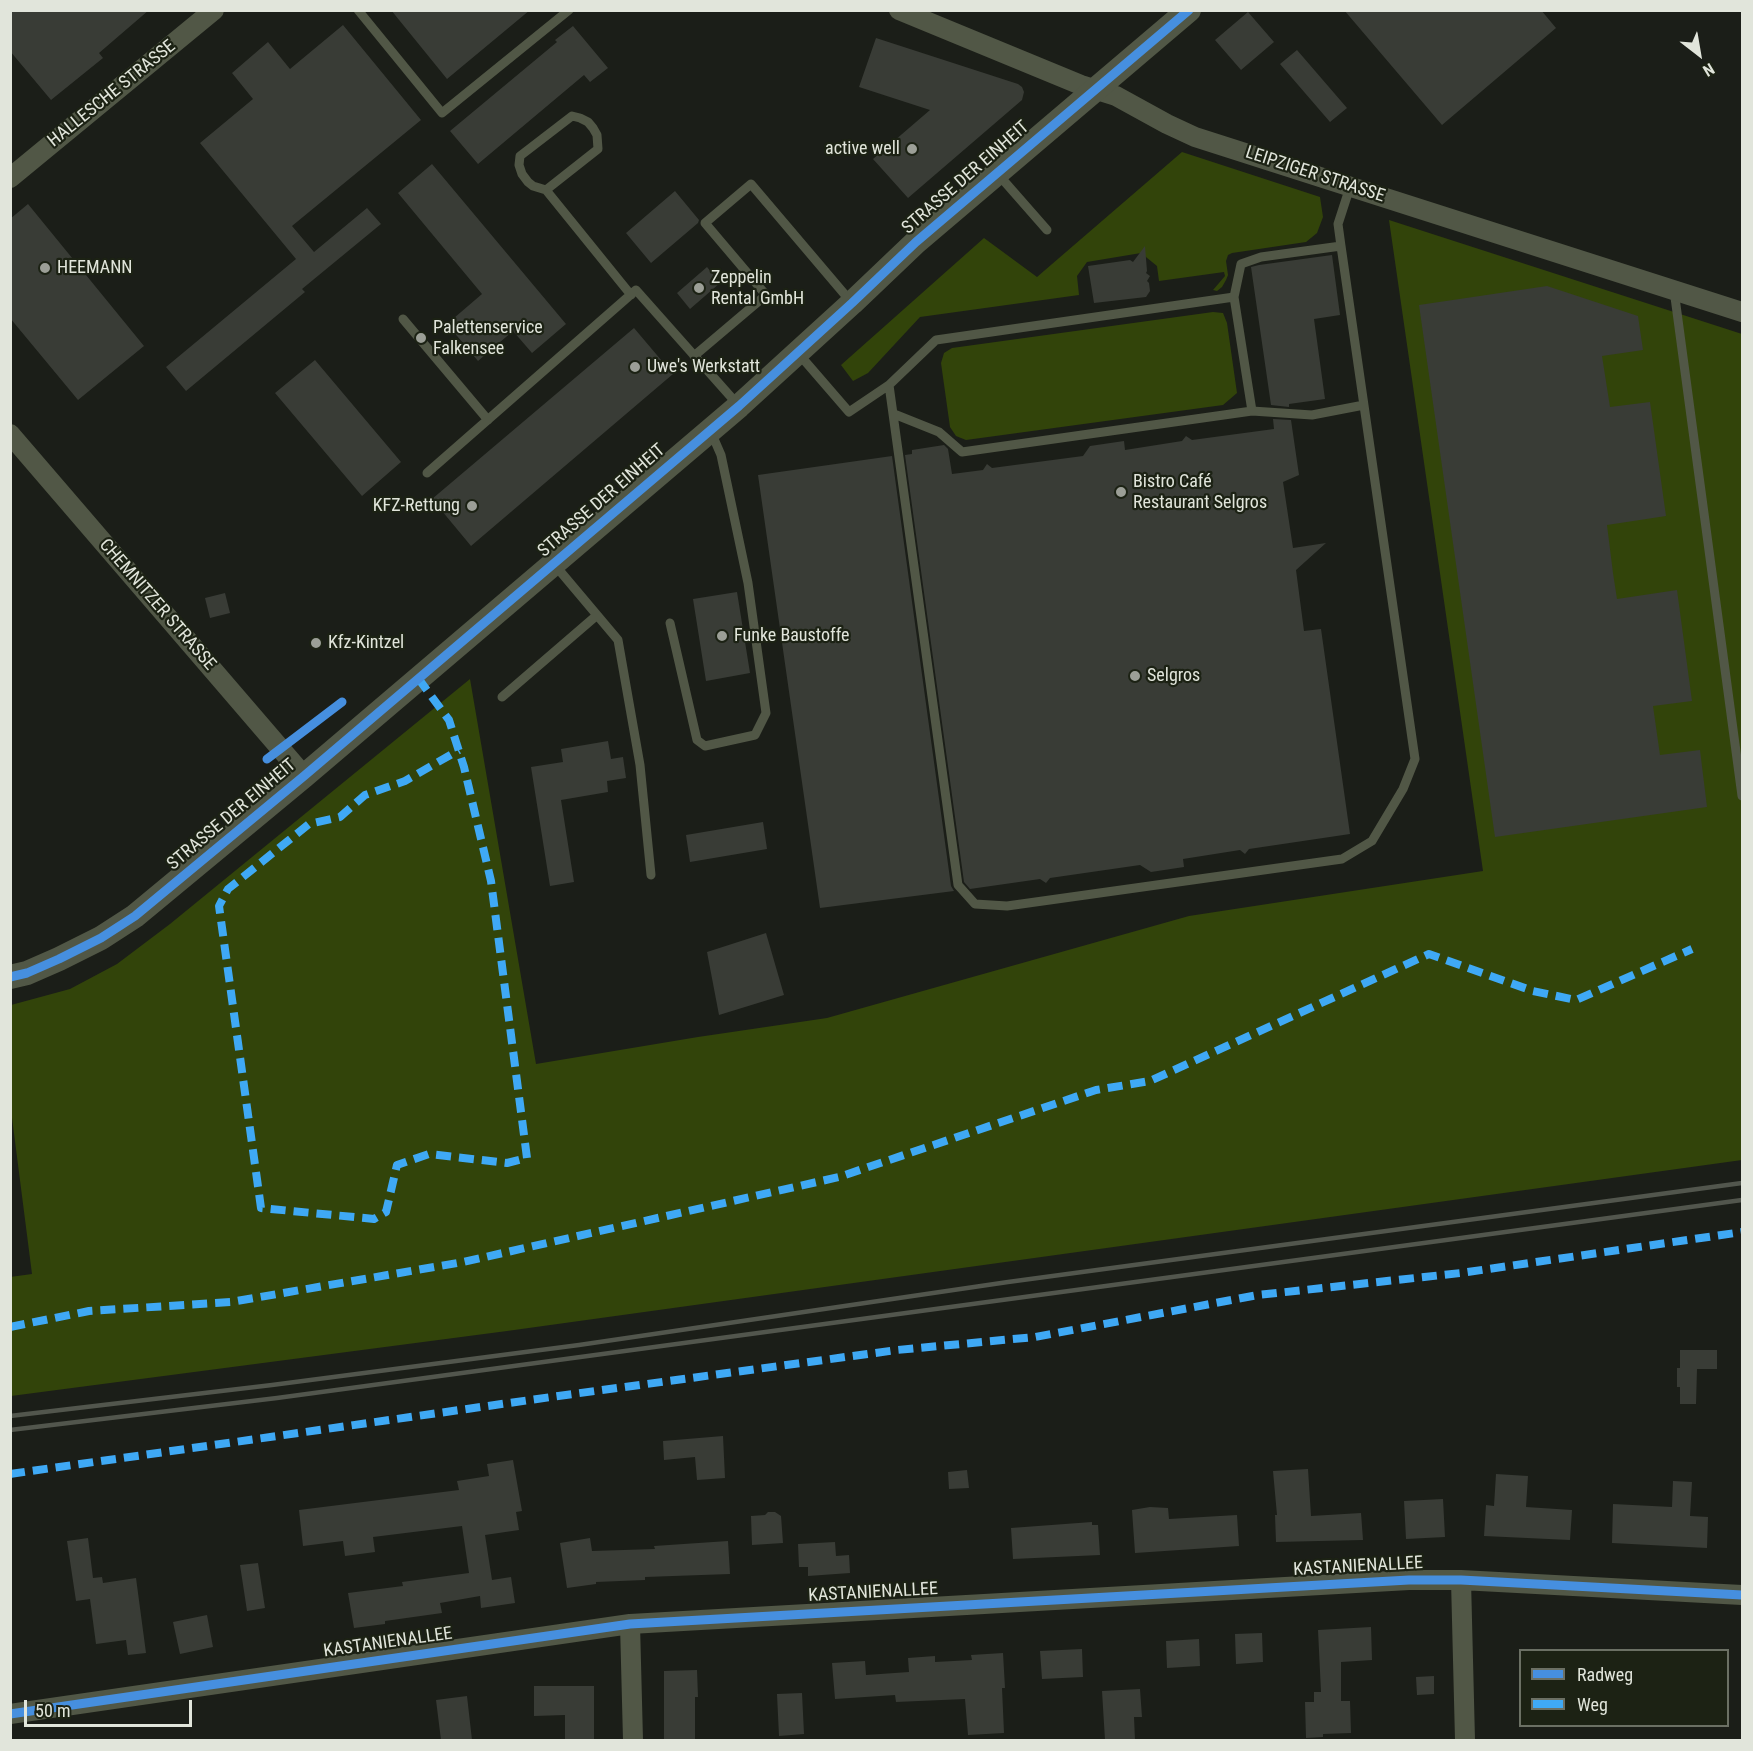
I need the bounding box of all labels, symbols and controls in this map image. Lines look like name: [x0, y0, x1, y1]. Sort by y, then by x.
north arrow: [1669, 24, 1729, 84]
street label: HALLESCHE STRASSE: [44, 36, 180, 152]
text: N: [1699, 59, 1718, 81]
street label: STRASSE DER EINHEIT: [898, 117, 1034, 239]
place label: active well: [825, 138, 900, 160]
marker: active well: [905, 142, 919, 156]
street label: LEIPZIGER STRASSE: [1243, 142, 1387, 208]
place label: HEEMANN: [57, 257, 132, 279]
marker: HEEMANN: [38, 261, 52, 275]
place label: Zeppelin Rental GmbH: [711, 267, 804, 310]
marker: Zeppelin Rental GmbH: [692, 281, 706, 295]
place label: Palettenservice Falkensee: [433, 317, 543, 360]
marker: Palettenservice Falkensee: [414, 331, 428, 345]
place label: Uwe's Werkstatt: [647, 356, 760, 378]
marker: Uwe's Werkstatt: [628, 360, 642, 374]
street label: STRASSE DER EINHEIT: [534, 440, 670, 562]
place label: Bistro Café Restaurant Selgros: [1133, 471, 1267, 514]
marker: Bistro Café Restaurant Selgros: [1114, 485, 1128, 499]
place label: KFZ-Rettung: [373, 495, 460, 517]
marker: KFZ-Rettung: [465, 499, 479, 513]
street label: CHEMNITZER STRASSE: [94, 535, 220, 675]
place label: Funke Baustoffe: [734, 625, 850, 647]
marker: Funke Baustoffe: [715, 629, 729, 643]
place label: Kfz-Kintzel: [328, 632, 404, 654]
marker: Kfz-Kintzel: [309, 636, 323, 650]
place label: Selgros: [1147, 665, 1200, 687]
marker: Selgros: [1128, 669, 1142, 683]
street label: STRASSE DER EINHEIT: [163, 755, 301, 875]
street label: KASTANIENALLEE: [1293, 1553, 1423, 1581]
street label: KASTANIENALLEE: [808, 1579, 938, 1607]
street label: KASTANIENALLEE: [322, 1623, 454, 1663]
legend: [1519, 1649, 1729, 1727]
text: Radweg: [1577, 1664, 1633, 1685]
scale bar: [27, 1688, 195, 1726]
text: Weg: [1577, 1694, 1608, 1715]
text: 50 m: [35, 1700, 70, 1721]

